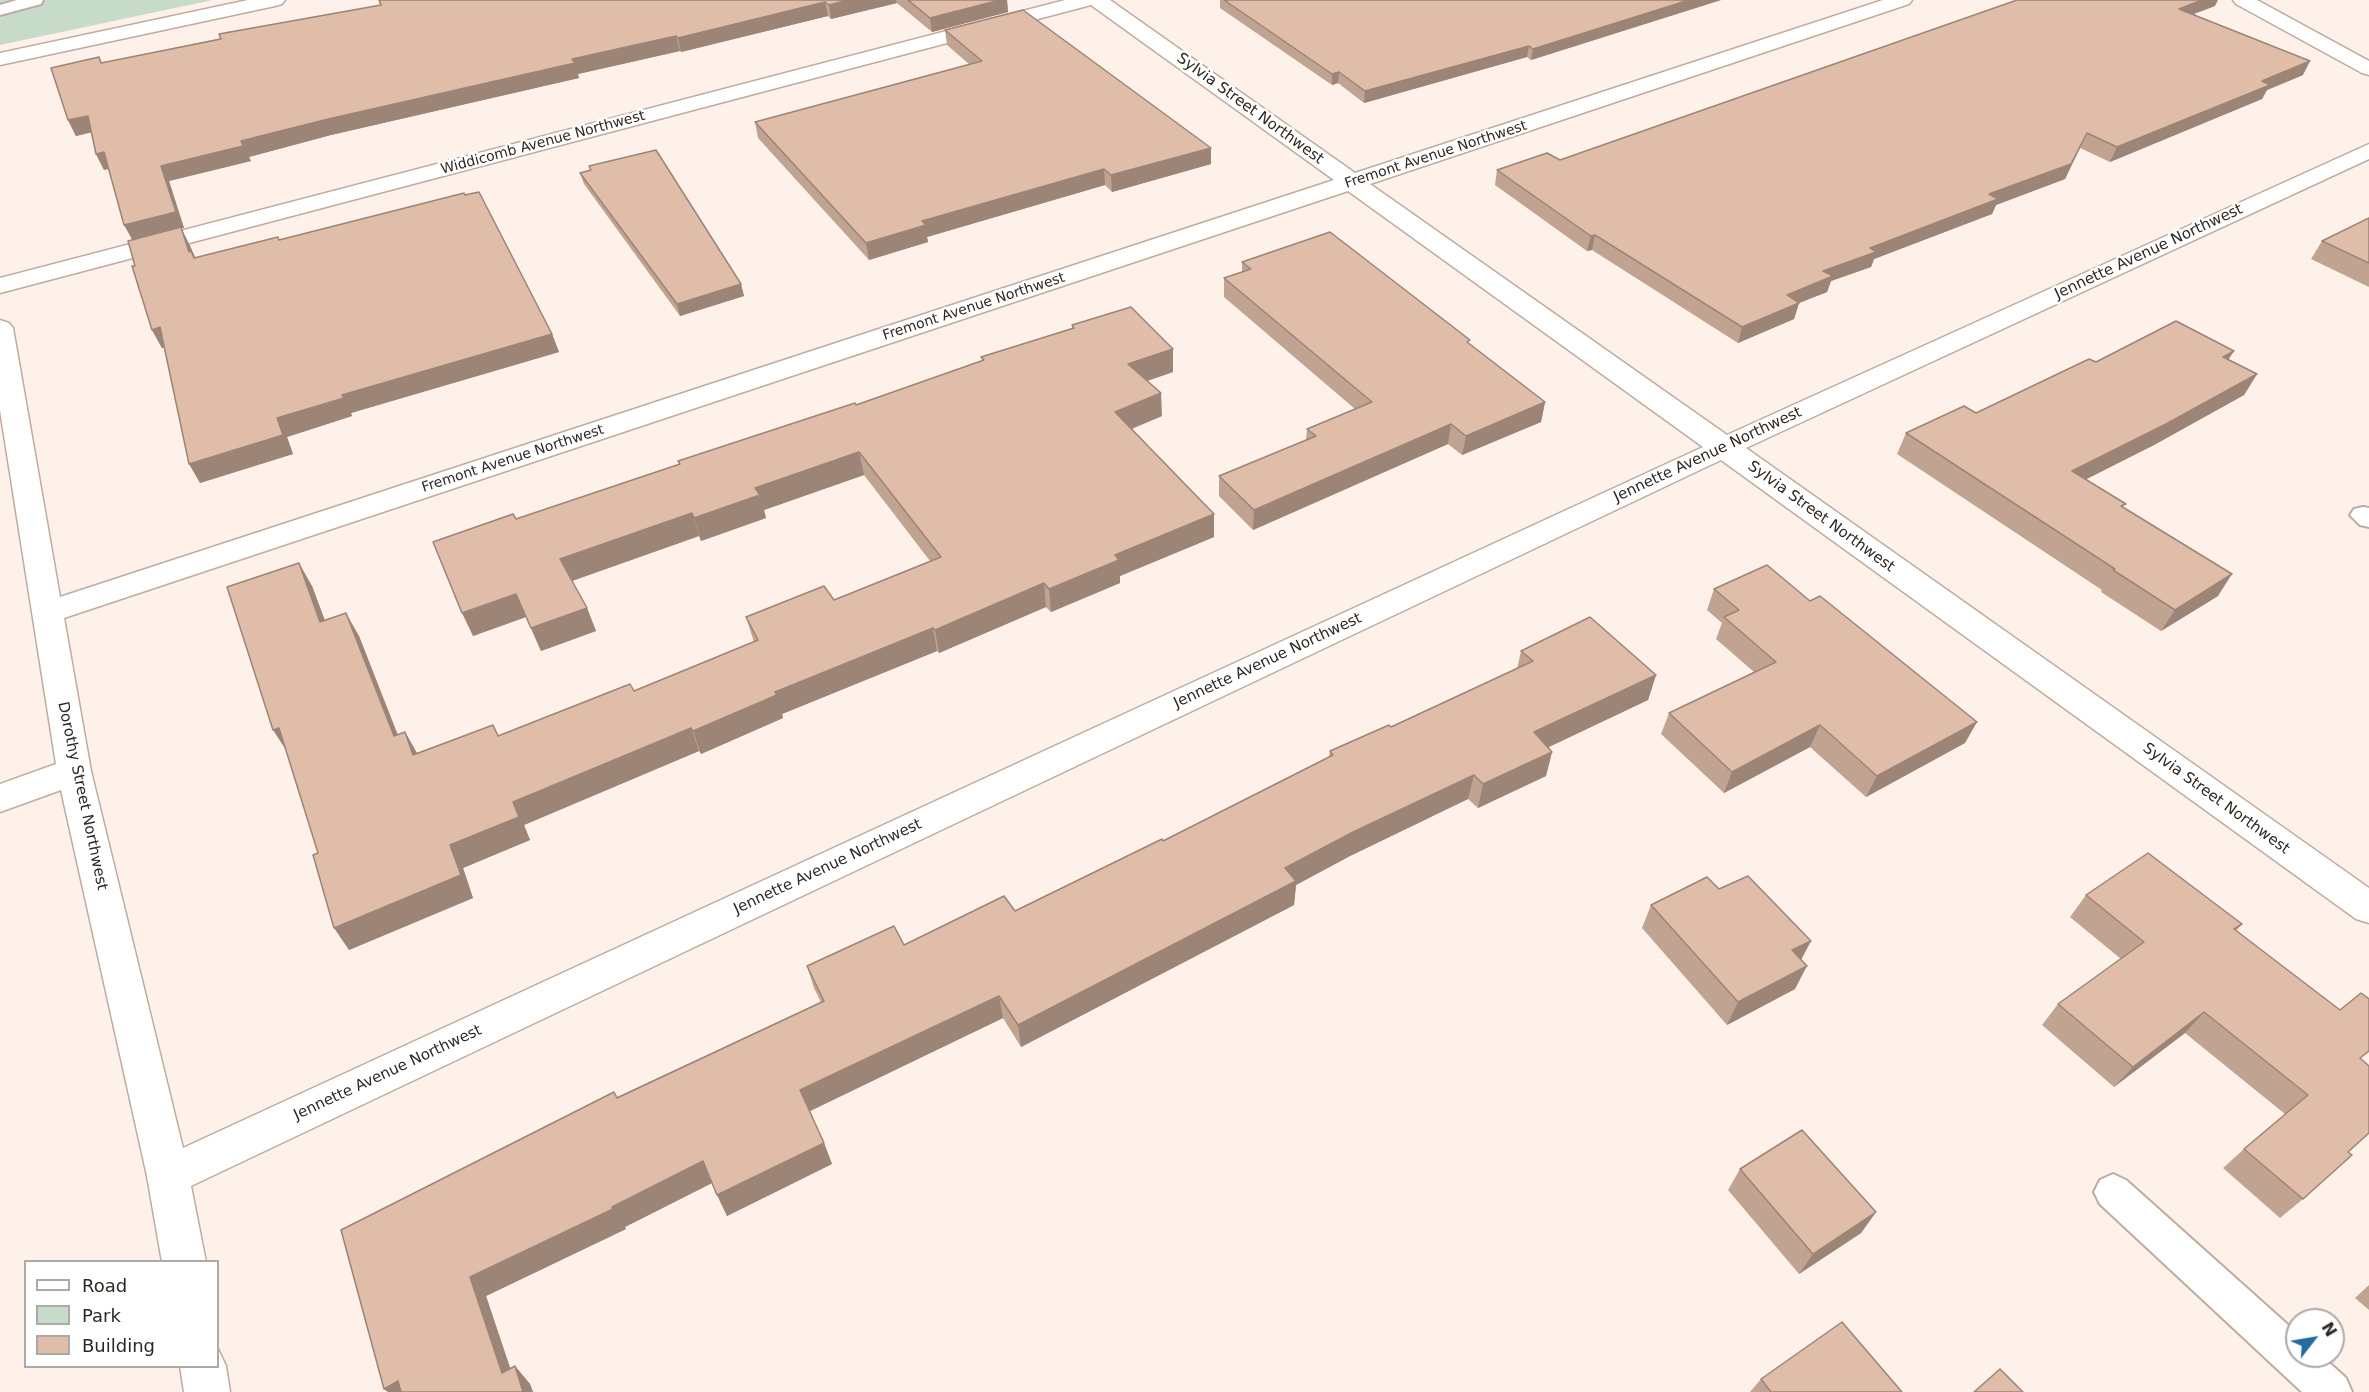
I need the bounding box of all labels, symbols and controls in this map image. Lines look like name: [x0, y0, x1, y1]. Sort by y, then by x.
street label: Sylvia Street Northwest: [1173, 50, 1327, 168]
street label: Widdicomb Avenue Northwest: [439, 108, 647, 178]
street label: Fremont Avenue Northwest: [1343, 118, 1529, 192]
street label: Jennette Avenue Northwest: [2052, 200, 2246, 304]
street label: Fremont Avenue Northwest: [881, 270, 1067, 344]
street label: Jennette Avenue Northwest: [1611, 403, 1805, 507]
street label: Fremont Avenue Northwest: [420, 422, 606, 496]
street label: Sylvia Street Northwest: [1744, 458, 1898, 576]
street label: Jennette Avenue Northwest: [1171, 609, 1365, 713]
street label: Dorothy Street Northwest: [53, 700, 111, 892]
street label: Sylvia Street Northwest: [2139, 740, 2293, 858]
street label: Jennette Avenue Northwest: [731, 815, 925, 919]
street label: Jennette Avenue Northwest: [291, 1021, 485, 1125]
legend: [24, 1260, 219, 1368]
text: Road: [82, 1275, 127, 1296]
text: Park: [82, 1305, 121, 1326]
north arrow: [2285, 1308, 2345, 1368]
text: N: [2318, 1319, 2341, 1340]
text: Building: [82, 1335, 155, 1356]

